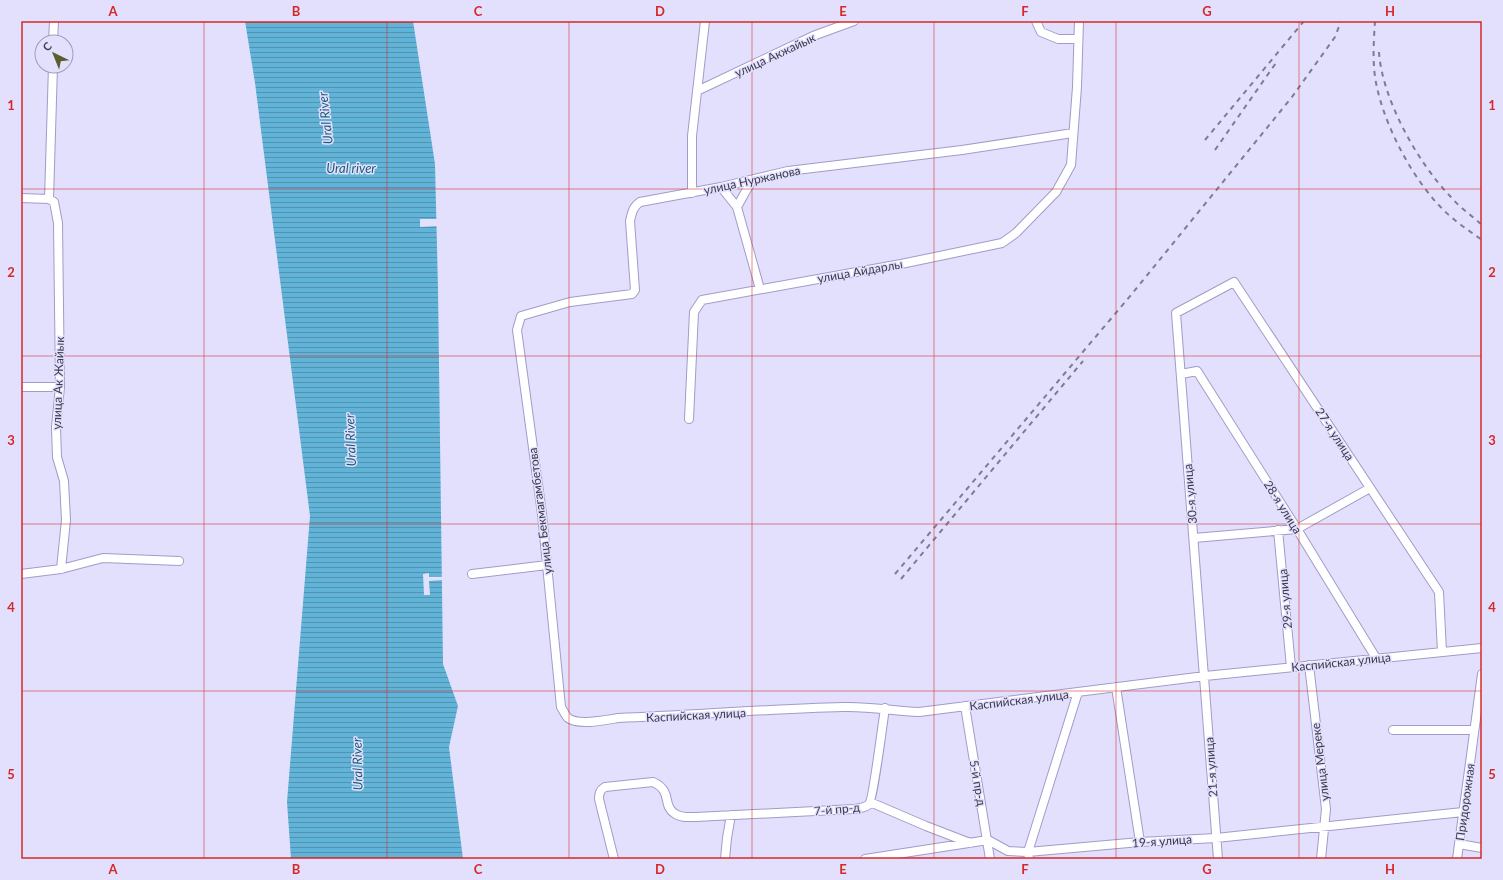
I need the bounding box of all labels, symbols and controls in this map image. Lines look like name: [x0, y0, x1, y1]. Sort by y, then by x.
text: A: [107, 3, 118, 19]
text: B: [292, 3, 301, 19]
text: C: [474, 3, 483, 19]
text: D: [655, 3, 665, 19]
text: E: [839, 3, 847, 19]
text: F: [1021, 3, 1029, 19]
text: G: [1202, 3, 1212, 19]
text: H: [1385, 3, 1395, 19]
street label: улица Акжайык: [732, 29, 818, 80]
north arrow: [34, 34, 74, 74]
text: С: [40, 39, 54, 54]
water label: Ural River: [314, 90, 336, 145]
text: 1: [7, 97, 15, 113]
text: 1: [1488, 97, 1496, 113]
water label: Ural river: [326, 160, 376, 176]
street label: улица Нуржанова: [702, 162, 802, 198]
street label: улица Айдарлы: [816, 256, 904, 286]
text: 2: [7, 264, 15, 280]
text: 2: [1488, 264, 1496, 280]
street label: улица Ак Жайык: [49, 335, 67, 430]
street label: 27-я улица: [1312, 405, 1358, 463]
water label: Ural River: [341, 413, 359, 467]
text: 3: [7, 432, 15, 448]
text: 3: [1488, 432, 1496, 448]
street label: улица Бекмагамбетова: [525, 447, 555, 575]
street label: 30-я улица: [1180, 463, 1200, 525]
street label: 28-я улица: [1261, 478, 1305, 537]
street label: 29-я улица: [1275, 568, 1295, 630]
text: 4: [7, 599, 15, 615]
text: 4: [1488, 599, 1496, 615]
street label: Каспийская улица: [1291, 649, 1391, 675]
street label: Каспийская улица: [969, 686, 1070, 714]
street label: Каспийская улица: [646, 705, 746, 725]
street label: улица Мереке: [1308, 722, 1332, 802]
street label: 21-я улица: [1201, 736, 1221, 798]
water label: Ural River: [349, 737, 365, 790]
street label: 5-й пр-д: [967, 759, 990, 808]
street label: Придорожная: [1452, 762, 1478, 842]
text: 5: [7, 766, 15, 782]
text: 5: [1488, 766, 1496, 782]
street label: 7-й пр-д: [813, 799, 861, 818]
street label: 19-я улица: [1131, 831, 1193, 851]
text: A: [107, 861, 118, 877]
text: B: [292, 861, 301, 877]
text: C: [474, 861, 483, 877]
text: D: [655, 861, 665, 877]
text: E: [839, 861, 847, 877]
text: F: [1021, 861, 1029, 877]
text: G: [1202, 861, 1212, 877]
text: H: [1385, 861, 1395, 877]

